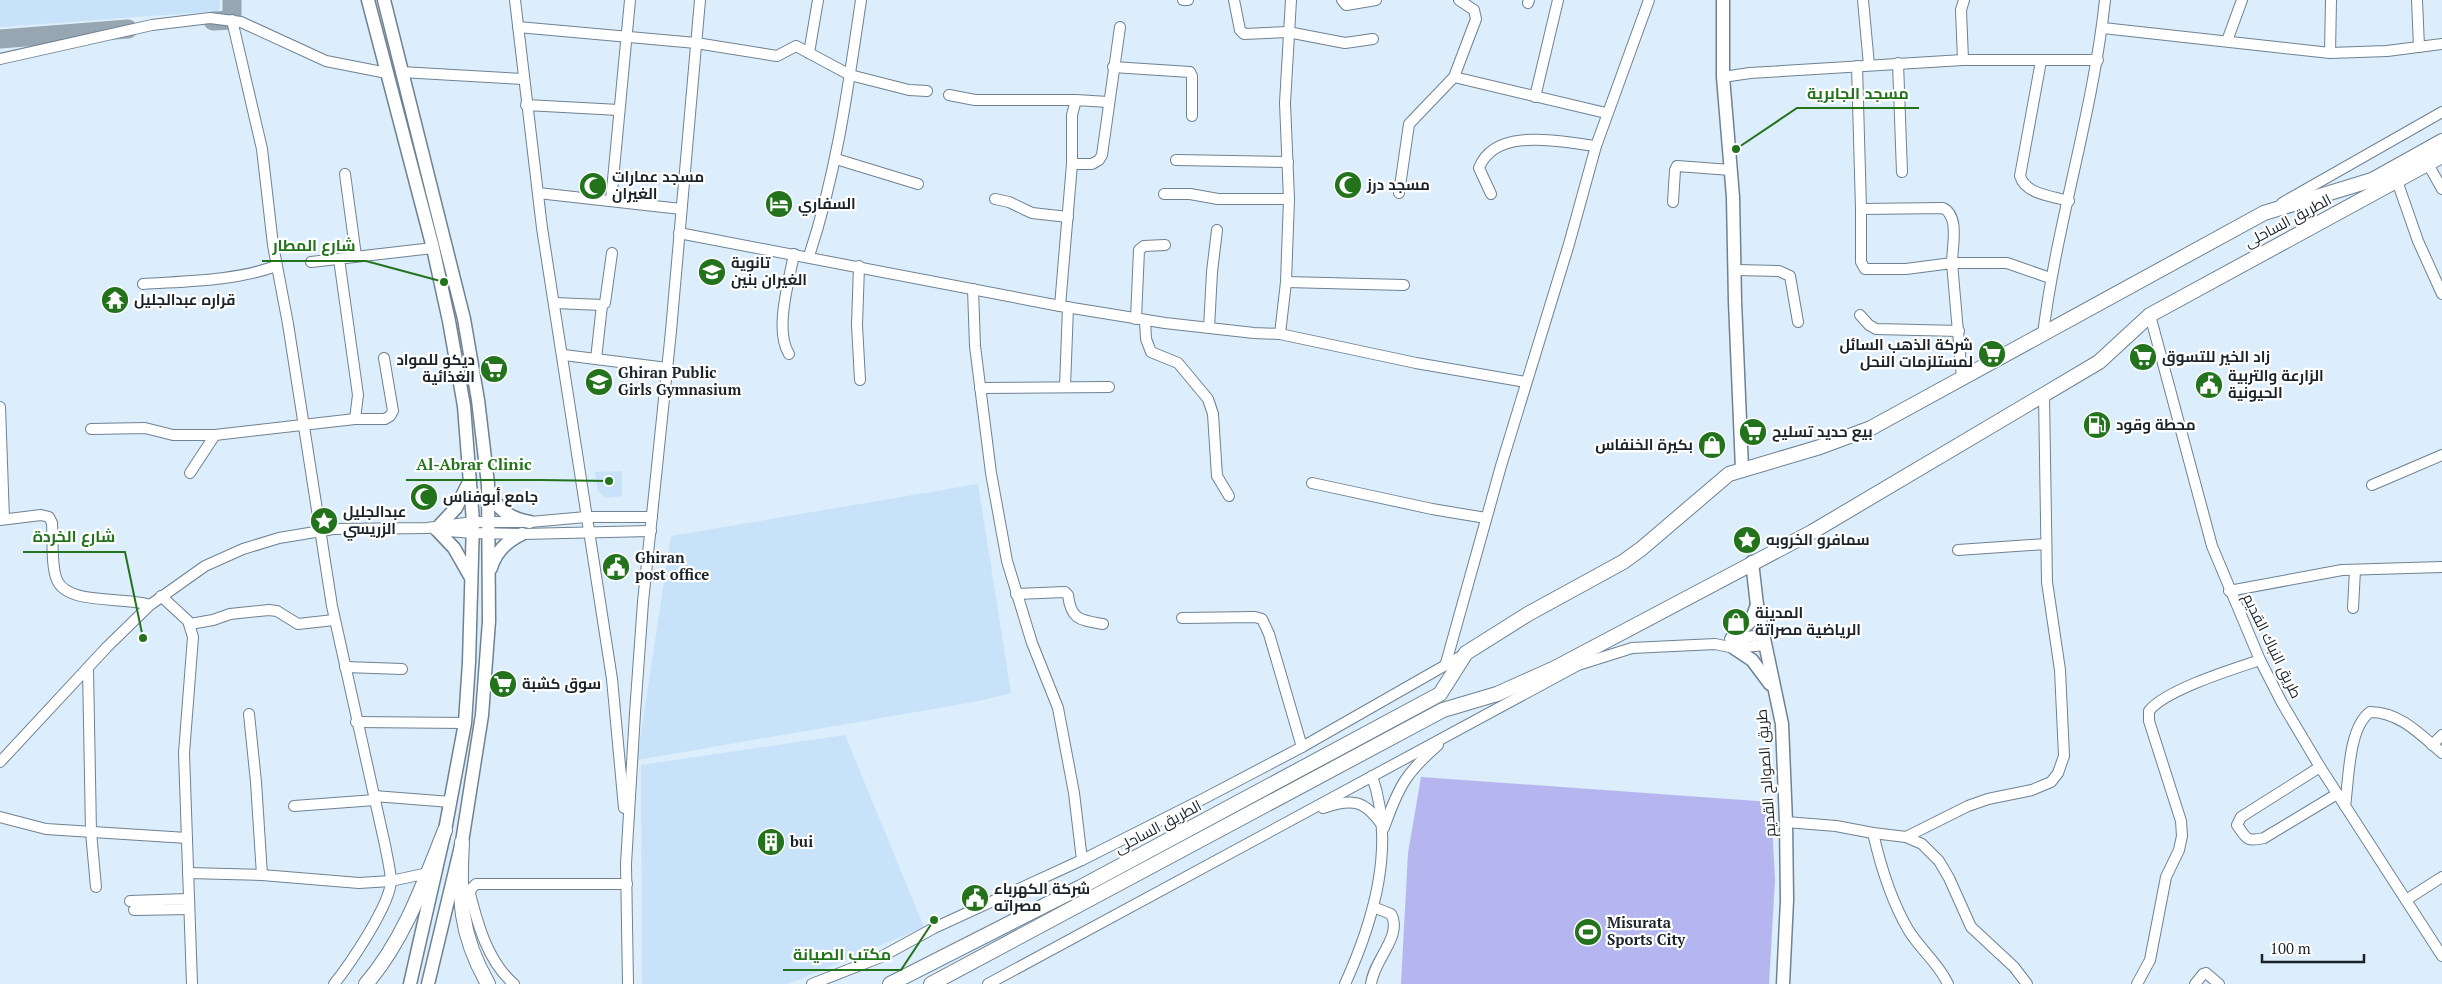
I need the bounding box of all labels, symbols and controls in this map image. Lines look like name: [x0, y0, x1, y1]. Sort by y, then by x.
callout: مسجد الجابرية: [1797, 77, 1919, 108]
text: مسجد الجابرية: [1807, 82, 1909, 104]
place label: مسجد عمارات الغيران: [612, 166, 704, 203]
mosque icon: مسجد درز: [1333, 170, 1363, 200]
mosque icon: مسجد عمارات الغيران: [578, 171, 608, 201]
place label: مسجد درز: [1366, 174, 1430, 194]
hotel icon: السفاري: [764, 189, 794, 219]
street label: الطريق الساحلى: [2241, 189, 2335, 252]
place label: السفاري: [798, 193, 856, 216]
callout: شارع المطار: [262, 230, 366, 261]
text: شارع المطار: [271, 234, 356, 256]
place label: تانوية الغيران بنين: [731, 252, 807, 289]
school or university icon: تانوية الغيران بنين: [697, 257, 727, 287]
temple icon: قراره عبدالجليل: [100, 285, 130, 315]
place label: قراره عبدالجليل: [134, 289, 235, 309]
place label: شركة الذهب السائل لمستلزمات النحل: [1839, 334, 1973, 371]
supermarket icon: شركة الذهب السائل لمستلزمات النحل: [1977, 339, 2007, 369]
supermarket icon: زاد الخير للتسوق: [2128, 342, 2158, 372]
place label: زاد الخير للتسوق: [2162, 346, 2270, 366]
place label: ديكو للمواد الغذائية: [396, 349, 475, 386]
supermarket icon: ديكو للمواد الغذائية: [479, 354, 509, 384]
place label: Ghiran Public Girls Gymnasium: [618, 362, 741, 399]
place label: الزارعة والتربية الحيونية: [2228, 365, 2324, 402]
school or university icon: Ghiran Public Girls Gymnasium: [584, 367, 614, 397]
public building icon: الزارعة والتربية الحيونية: [2194, 370, 2224, 400]
fuel station icon: محطة وقود: [2082, 410, 2112, 440]
place label: محطة وقود: [2116, 414, 2196, 434]
supermarket icon: بيع حديد تسليح: [1738, 417, 1768, 447]
place label: بيع حديد تسليح: [1772, 421, 1873, 442]
shop icon: بكيرة الخنفاس: [1697, 430, 1727, 460]
place label: بكيرة الخنفاس: [1595, 434, 1693, 454]
callout: Al-Abrar Clinic: [406, 449, 541, 480]
text: Al-Abrar Clinic: [416, 453, 532, 475]
mosque icon: جامع أبوفناس: [409, 482, 439, 512]
place label: جامع أبوفناس: [443, 486, 538, 507]
place label: عبدالجليل الزريسي: [343, 501, 406, 541]
place icon: عبدالجليل الزريسي: [309, 506, 339, 536]
callout: شارع الخردة: [23, 521, 125, 552]
text: شارع الخردة: [33, 525, 115, 547]
place icon: سمافرو الخروبه: [1732, 525, 1762, 555]
place label: سمافرو الخروبه: [1766, 529, 1870, 549]
place label: Ghiran post office: [635, 547, 709, 584]
public building icon: Ghiran post office: [601, 552, 631, 582]
street label: طريق النباك القديم: [2238, 590, 2307, 702]
place label: المدينة الرياضية مصراتة: [1755, 602, 1861, 639]
shop icon: المدينة الرياضية مصراتة: [1721, 607, 1751, 637]
supermarket icon: سوق كشبة: [488, 669, 518, 699]
place label: سوق كشبة: [522, 673, 601, 693]
street label: طريق الصوالح القديم: [1751, 708, 1781, 838]
street label: الطريق الساحلى: [1111, 795, 1205, 858]
building icon: bui: [756, 827, 786, 857]
place label: bui: [789, 831, 813, 851]
place label: شركة الكهرباء مصراته: [994, 878, 1090, 915]
public building icon: شركة الكهرباء مصراته: [960, 883, 990, 913]
place label: Misurata Sports City: [1607, 912, 1686, 949]
sports icon: Misurata Sports City: [1573, 917, 1603, 947]
scale bar: [2262, 932, 2364, 964]
text: 100 m: [2270, 938, 2311, 958]
callout: مكتب الصيانة: [783, 939, 901, 970]
text: مكتب الصيانة: [793, 943, 891, 965]

